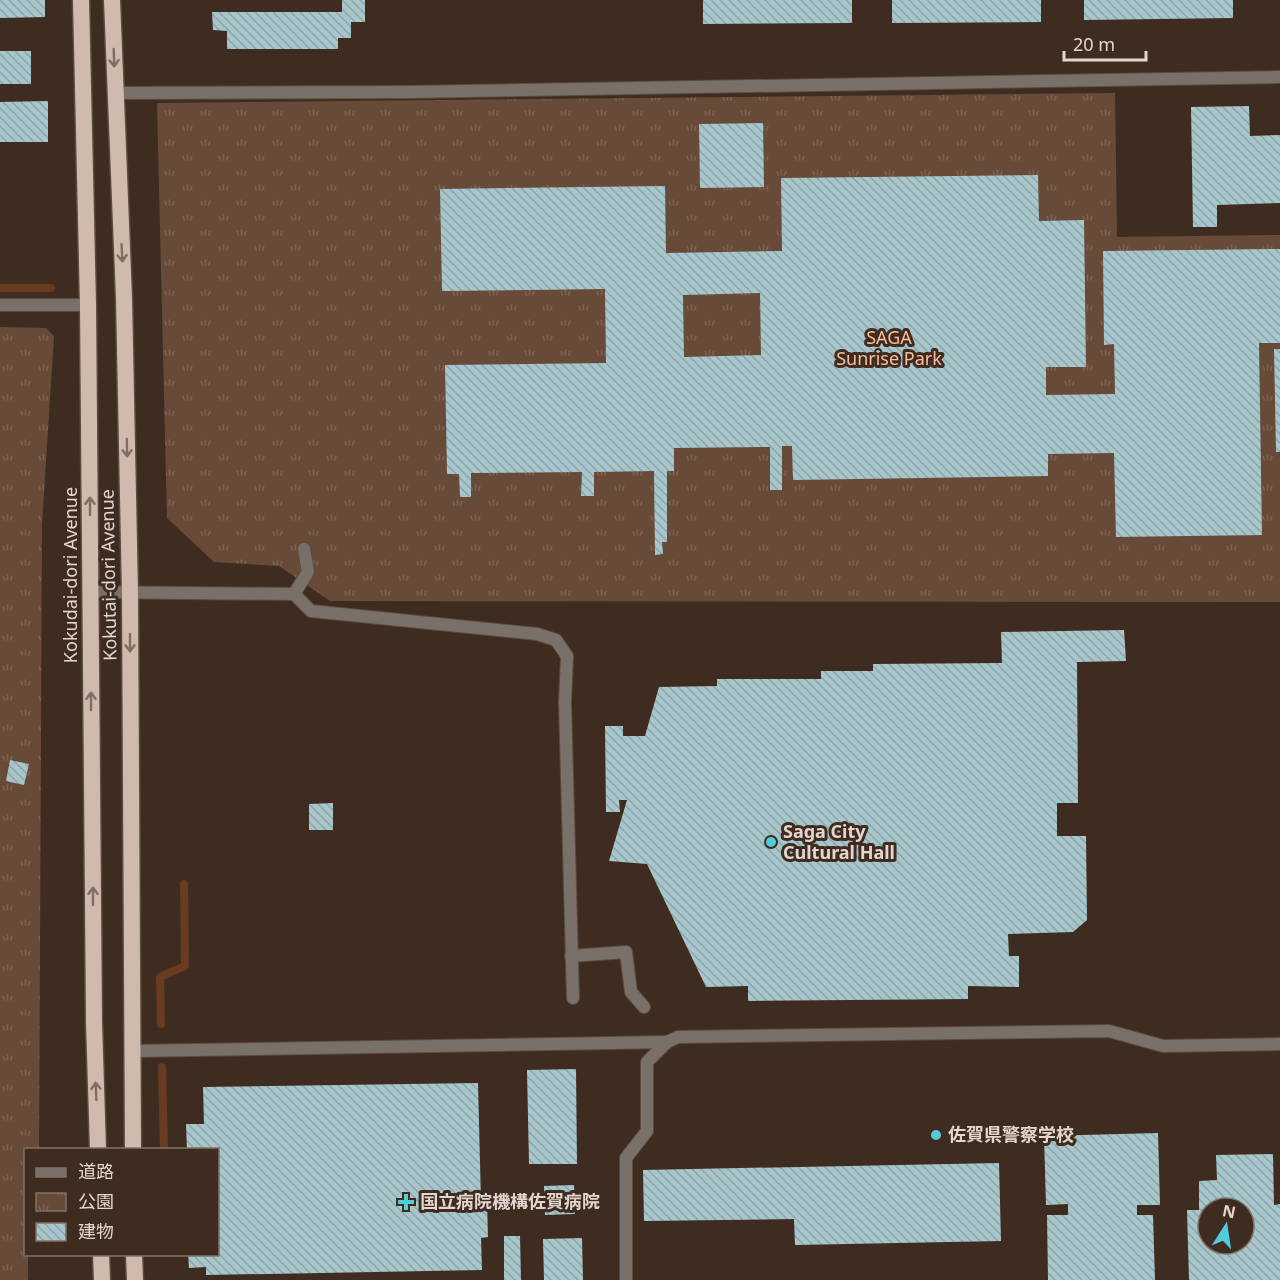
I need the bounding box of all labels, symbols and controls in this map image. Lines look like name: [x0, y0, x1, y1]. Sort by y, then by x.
scale bar: [1064, 24, 1146, 62]
text: 20 m: [1073, 32, 1115, 56]
one-way arrow: [108, 48, 119, 68]
one-way arrow: [116, 243, 127, 263]
park label: SAGA Sunrise Park: [836, 325, 942, 370]
one-way arrow: [121, 438, 132, 458]
street label: Kokudai-dori Avenue: [58, 487, 82, 663]
street label: Kokutai-dori Avenue: [95, 489, 121, 661]
one-way arrow: [84, 497, 96, 517]
one-way arrow: [124, 633, 136, 653]
one-way arrow: [85, 692, 97, 712]
place label: Saga City Cultural Hall: [783, 819, 895, 864]
marker: Saga City Cultural Hall: [764, 835, 778, 849]
one-way arrow: [87, 887, 99, 907]
one-way arrow: [90, 1082, 102, 1102]
place label: 佐賀県警察学校: [948, 1122, 1074, 1146]
marker: 佐賀県警察学校: [929, 1128, 943, 1142]
legend: [24, 1148, 219, 1256]
text: 道路: [78, 1159, 114, 1183]
text: 公園: [78, 1189, 114, 1213]
place label: 国立病院機構佐賀病院: [420, 1189, 600, 1213]
marker: 国立病院機構佐賀病院: [397, 1193, 415, 1211]
north arrow: [1196, 1196, 1256, 1256]
text: N: [1220, 1199, 1238, 1223]
text: 建物: [78, 1219, 114, 1243]

